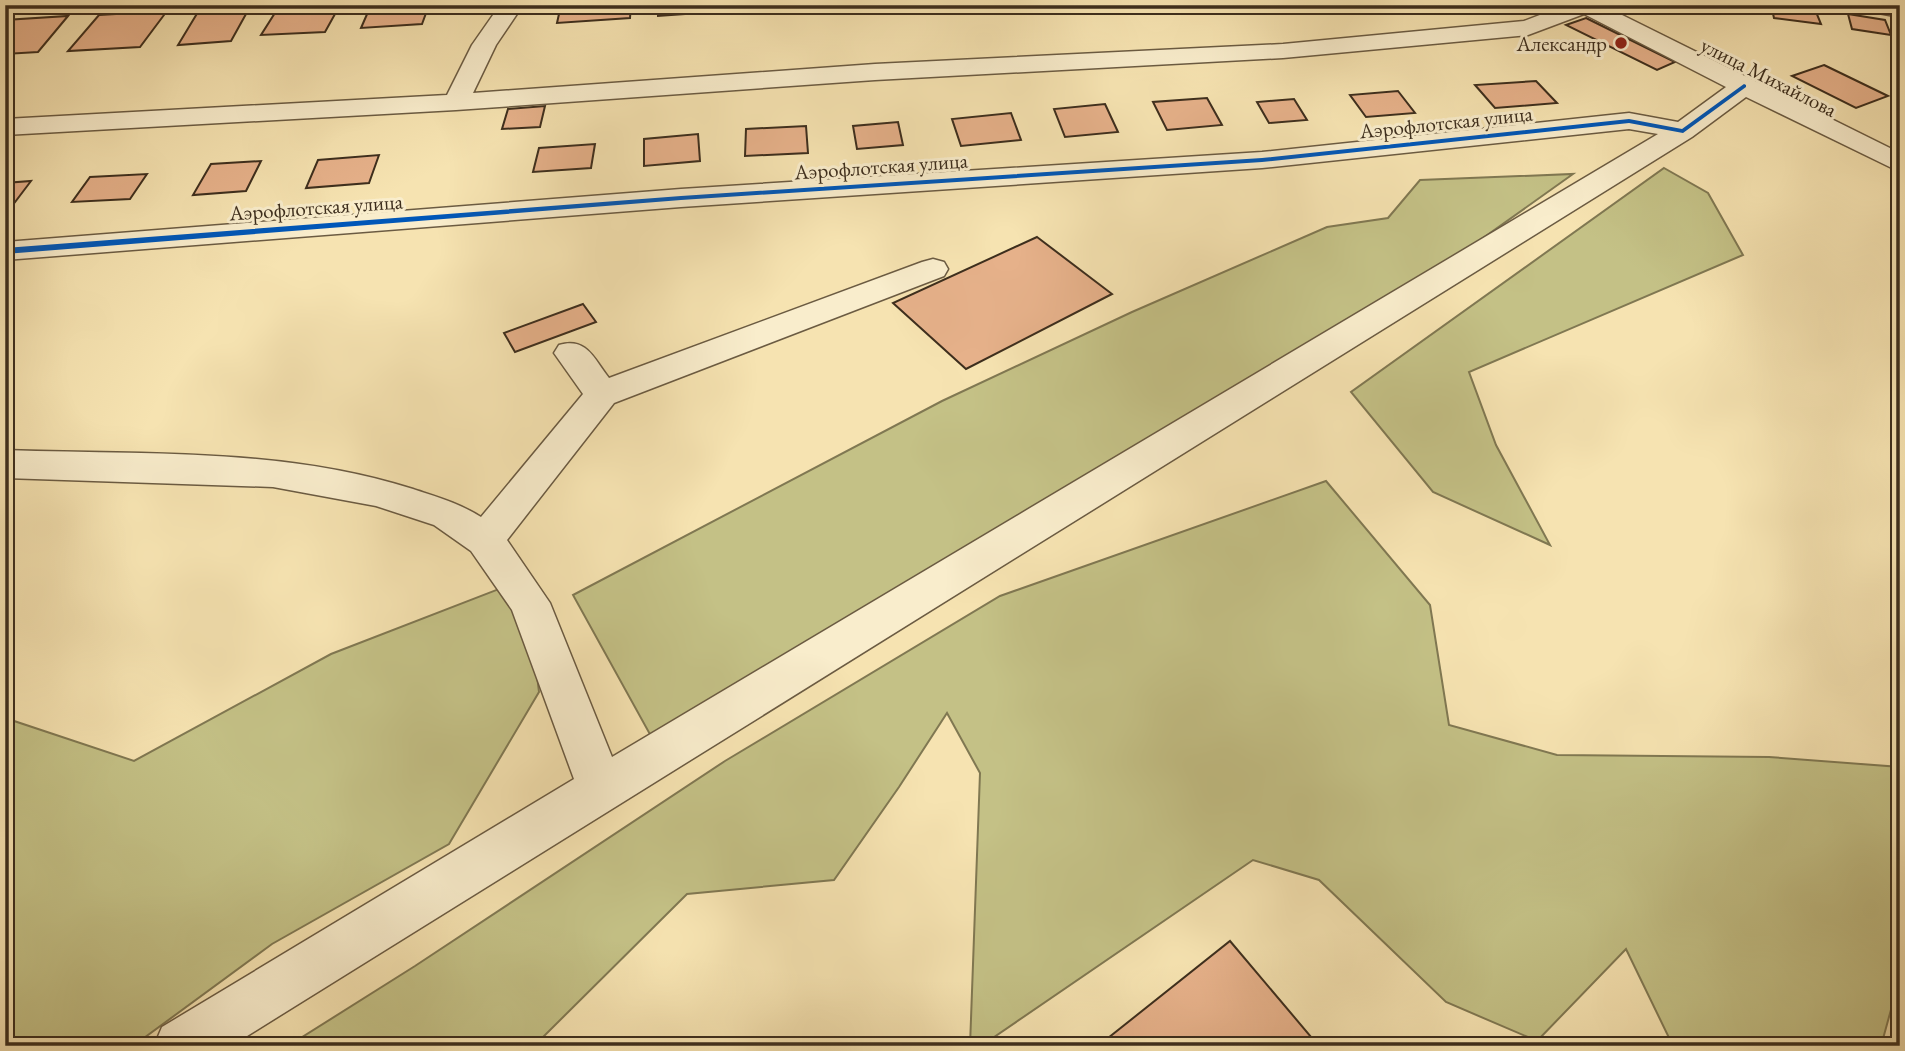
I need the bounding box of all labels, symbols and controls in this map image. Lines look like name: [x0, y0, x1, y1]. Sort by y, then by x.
place label: Александр: [1516, 30, 1607, 57]
street label: улица Михайлова: [1696, 31, 1842, 123]
marker: Александр: [1613, 35, 1629, 51]
street label: Аэрофлотская улица: [1357, 99, 1535, 145]
street label: Аэрофлотская улица: [792, 146, 969, 186]
street label: Аэрофлотская улица: [227, 187, 404, 227]

